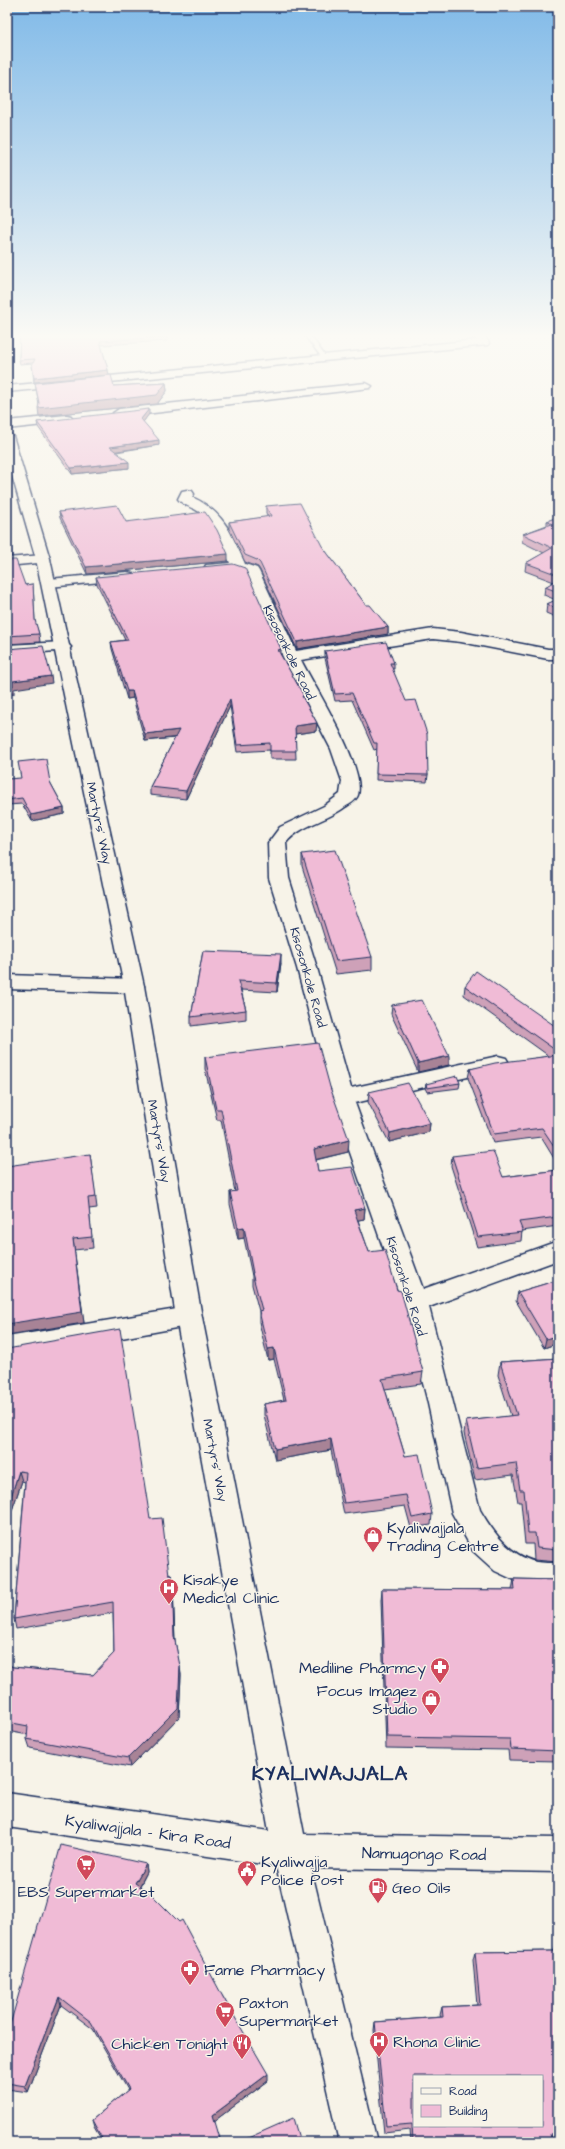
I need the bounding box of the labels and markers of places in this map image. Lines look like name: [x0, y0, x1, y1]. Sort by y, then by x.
place label: Kyaliwajjala Trading Centre: [387, 1517, 500, 1558]
shop icon: Kyaliwajjala Trading Centre: [362, 1525, 384, 1553]
place label: Kisakye Medical Clinic: [183, 1569, 280, 1609]
hospital icon: Kisakye Medical Clinic: [158, 1577, 180, 1605]
pharmacy icon: Mediline Pharmcy: [429, 1656, 451, 1684]
place label: Mediline Pharmcy: [299, 1657, 426, 1680]
place label: Focus Imagez Studio: [316, 1680, 417, 1720]
shop icon: Focus Imagez Studio: [420, 1688, 442, 1716]
place label: Kyaliwajja Police Post: [261, 1851, 345, 1891]
supermarket icon: EBS Supermarket: [75, 1853, 97, 1881]
public building icon: Kyaliwajja Police Post: [236, 1859, 258, 1887]
fuel station icon: Geo Oils: [367, 1876, 389, 1904]
place label: Geo Oils: [392, 1877, 451, 1899]
place label: EBS Supermarket: [18, 1881, 155, 1903]
pharmacy icon: Fame Pharmacy: [179, 1958, 201, 1986]
place label: Fame Pharmacy: [204, 1959, 326, 1982]
place label: Paxton Supermarket: [239, 1992, 339, 2032]
supermarket icon: Paxton Supermarket: [214, 2000, 236, 2028]
hospital icon: Rhona Clinic: [368, 2030, 390, 2058]
place label: Rhona Clinic: [393, 2031, 481, 2053]
restaurant icon: Chicken Tonight: [231, 2032, 253, 2060]
place label: Chicken Tonight: [111, 2033, 229, 2056]

